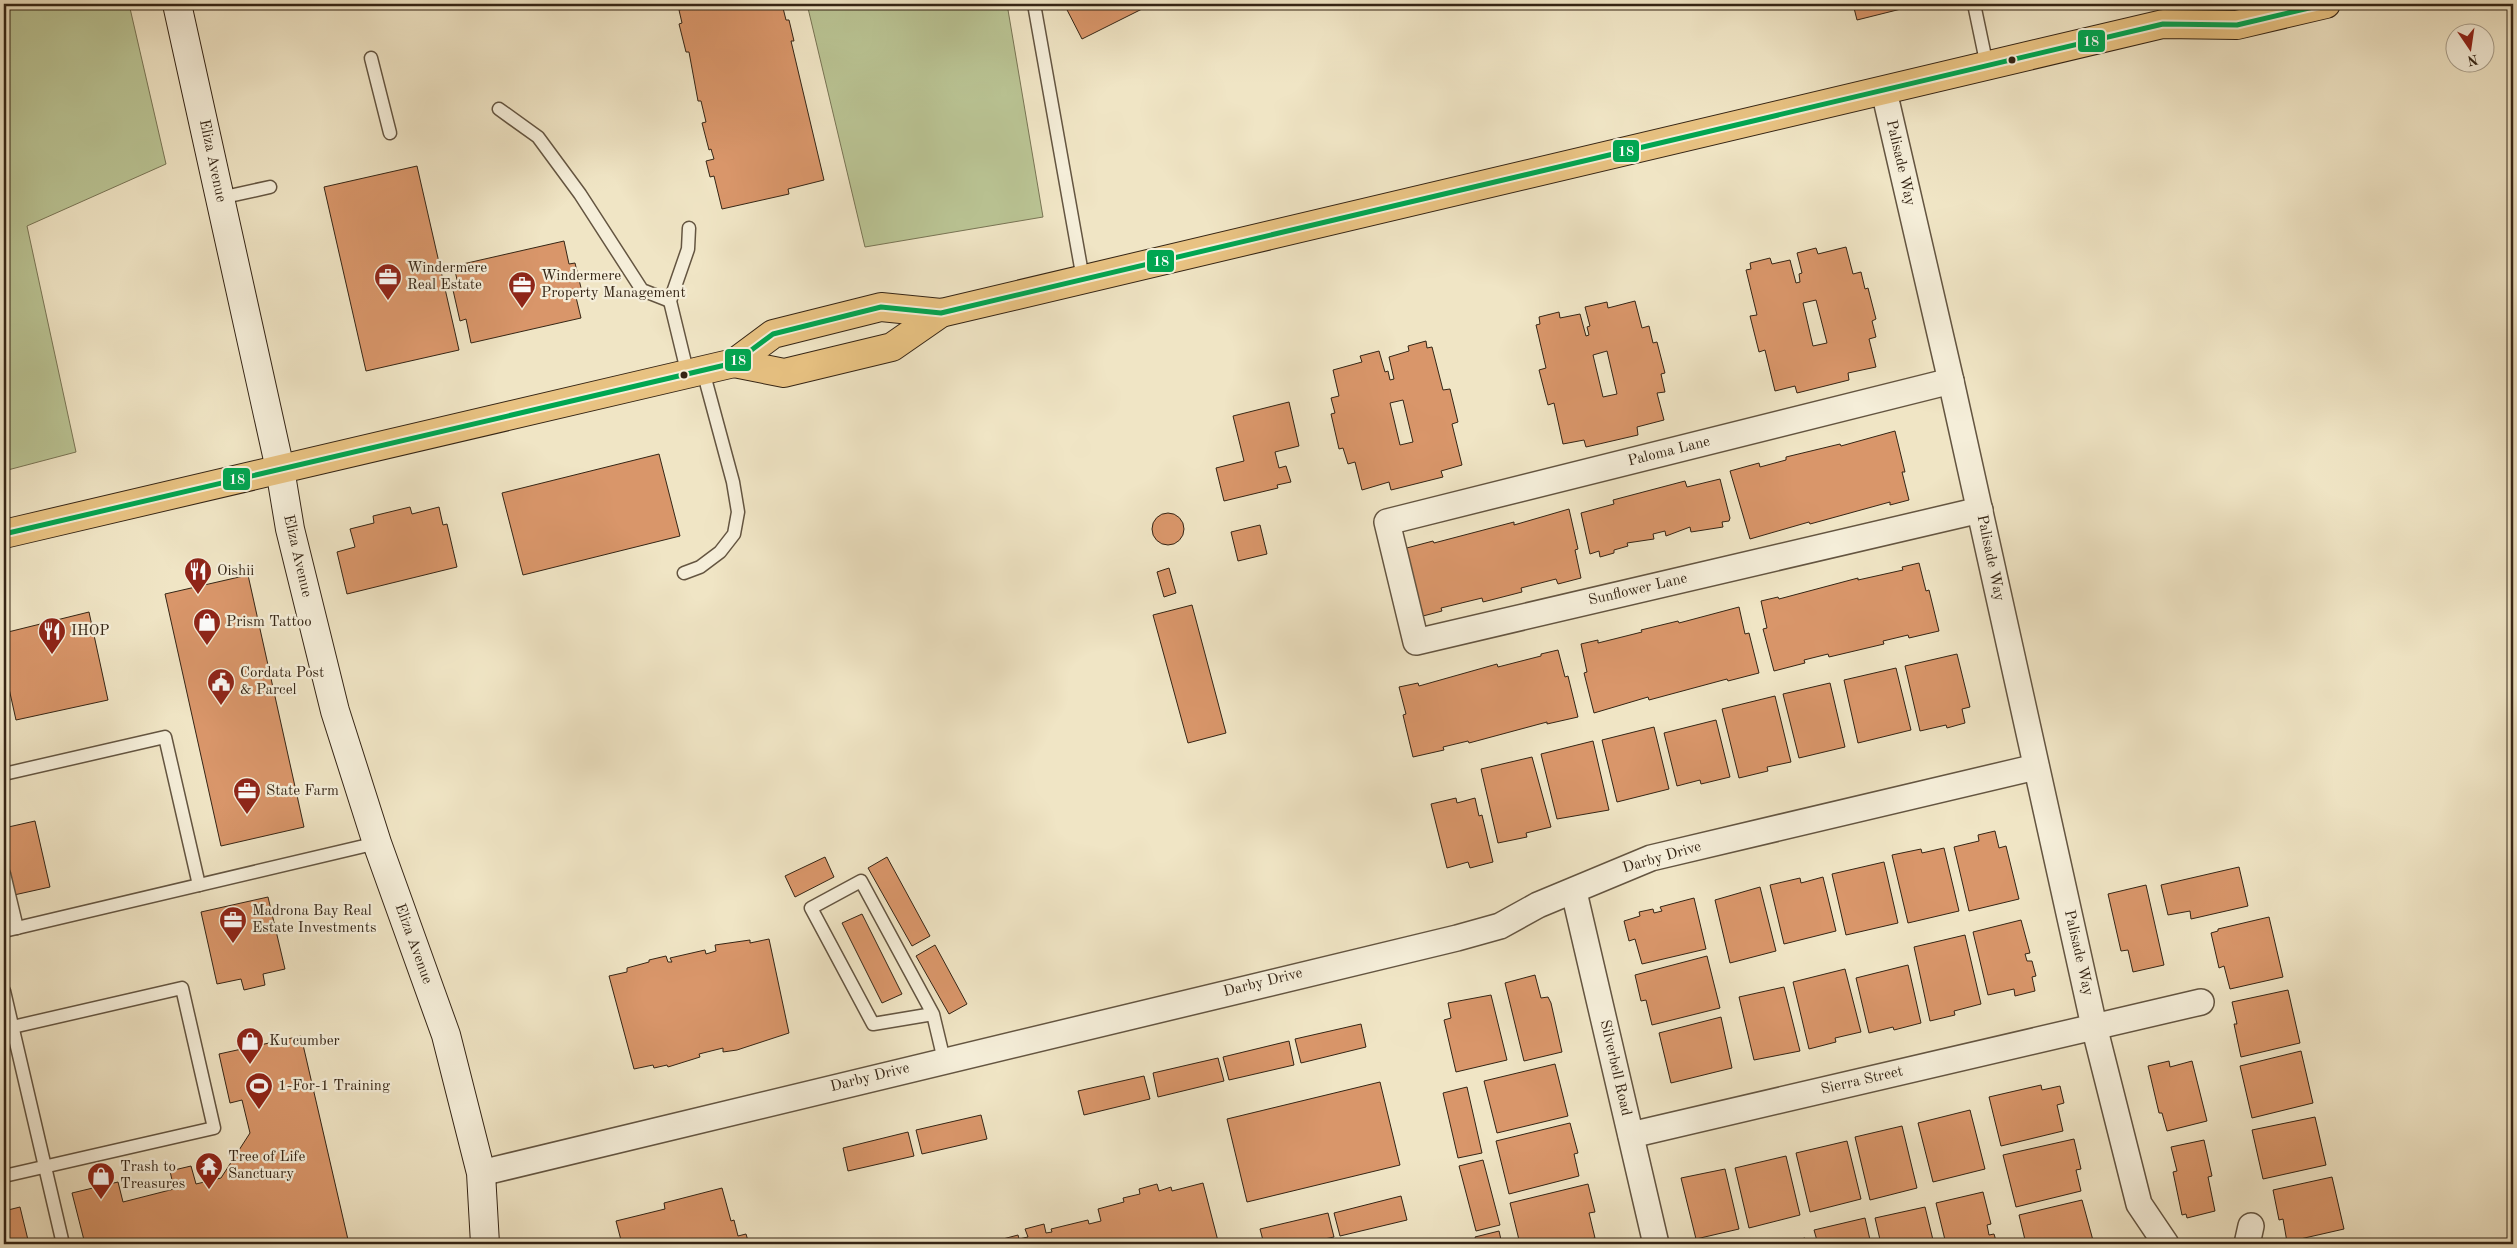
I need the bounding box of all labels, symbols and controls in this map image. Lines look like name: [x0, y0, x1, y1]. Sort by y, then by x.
north arrow: [2444, 22, 2494, 72]
line badge: 18: [2077, 29, 2106, 53]
text: 18: [2083, 35, 2099, 49]
text: N: [2466, 52, 2479, 68]
unlabelled marker: [2007, 55, 2017, 65]
street label: Eliza Avenue: [196, 118, 228, 204]
street label: Palisade Way: [1883, 119, 1917, 208]
line badge: 18: [1612, 139, 1640, 163]
text: 18: [1618, 145, 1634, 159]
line badge: 18: [1146, 249, 1175, 273]
text: 18: [1153, 255, 1169, 269]
place label: Windermere Real Estate: [407, 261, 487, 293]
office icon: Windermere Real Estate: [373, 262, 403, 301]
place label: Windermere Property Management: [541, 269, 686, 301]
office icon: Windermere Property Management: [507, 270, 537, 309]
line badge: 18: [724, 348, 752, 372]
text: 18: [730, 354, 746, 368]
unlabelled marker: [679, 370, 689, 380]
street label: Paloma Lane: [1626, 434, 1712, 469]
line badge: 18: [222, 467, 251, 491]
text: 18: [229, 473, 245, 487]
street label: Eliza Avenue: [280, 513, 314, 599]
street label: Palisade Way: [1974, 513, 2006, 603]
restaurant icon: Oishii: [183, 556, 213, 595]
place label: Oishii: [217, 564, 254, 579]
street label: Sunflower Lane: [1587, 571, 1689, 609]
shop icon: Prism Tattoo: [192, 607, 222, 646]
place label: Prism Tattoo: [226, 615, 312, 630]
restaurant icon: IHOP: [37, 616, 67, 655]
place label: IHOP: [71, 624, 109, 639]
place label: Cordata Post & Parcel: [240, 666, 324, 698]
public building icon: Cordata Post & Parcel: [206, 667, 236, 706]
office icon: State Farm: [232, 776, 262, 815]
place label: State Farm: [266, 784, 339, 799]
street label: Darby Drive: [1621, 840, 1703, 876]
street label: Eliza Avenue: [392, 902, 434, 986]
place label: Madrona Bay Real Estate Investments: [252, 904, 376, 936]
office icon: Madrona Bay Real Estate Investments: [218, 905, 248, 944]
street label: Palisade Way: [2061, 909, 2095, 998]
street label: Darby Drive: [1222, 966, 1304, 1000]
street label: Silverbell Road: [1597, 1019, 1633, 1118]
shop icon: Ku cumber: [235, 1026, 265, 1065]
place label: Ku cumber: [269, 1034, 340, 1049]
street label: Darby Drive: [829, 1061, 911, 1095]
street label: Sierra Street: [1819, 1064, 1905, 1098]
sports icon: 1-For-1 Training: [244, 1071, 274, 1110]
place label: 1-For-1 Training: [278, 1079, 390, 1094]
place label: Tree of Life Sanctuary: [228, 1150, 306, 1182]
temple icon: Tree of Life Sanctuary: [194, 1151, 224, 1190]
place label: Trash to Treasures: [120, 1160, 185, 1192]
shop icon: Trash to Treasures: [86, 1161, 116, 1200]

